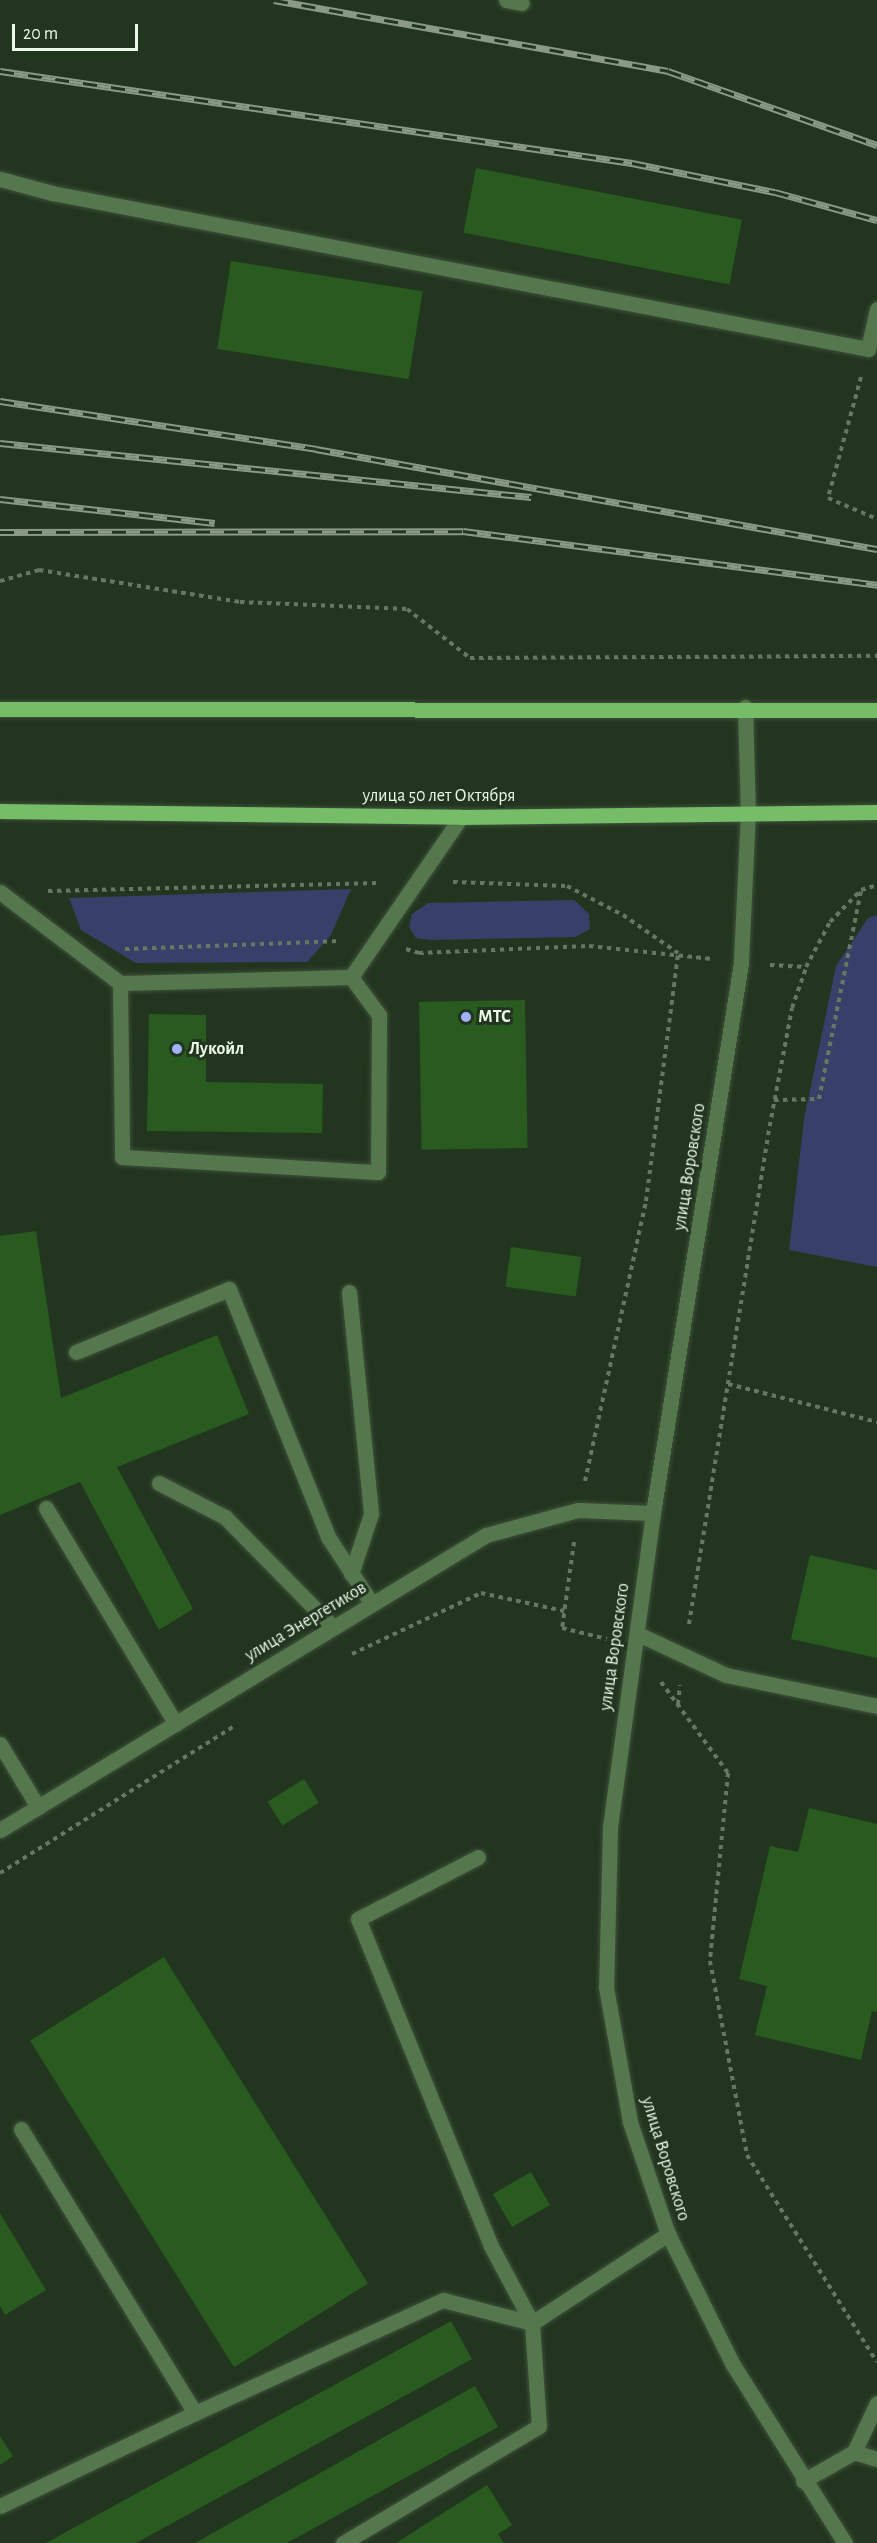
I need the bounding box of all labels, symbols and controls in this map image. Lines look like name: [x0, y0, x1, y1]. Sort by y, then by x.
scale bar: [15, 12, 141, 50]
text: 20 m: [23, 25, 58, 43]
street label: улица 50 лет Октября: [363, 785, 515, 807]
place label: МТС: [478, 1006, 511, 1028]
marker: МТС: [459, 1010, 473, 1024]
place label: Лукойл: [189, 1038, 244, 1060]
marker: Лукойл: [170, 1042, 184, 1056]
street label: улица Воровского: [669, 1102, 711, 1232]
street label: улица Энергетиков: [241, 1577, 371, 1667]
street label: улица Воровского: [595, 1582, 635, 1712]
street label: улица Воровского: [636, 2094, 694, 2224]

